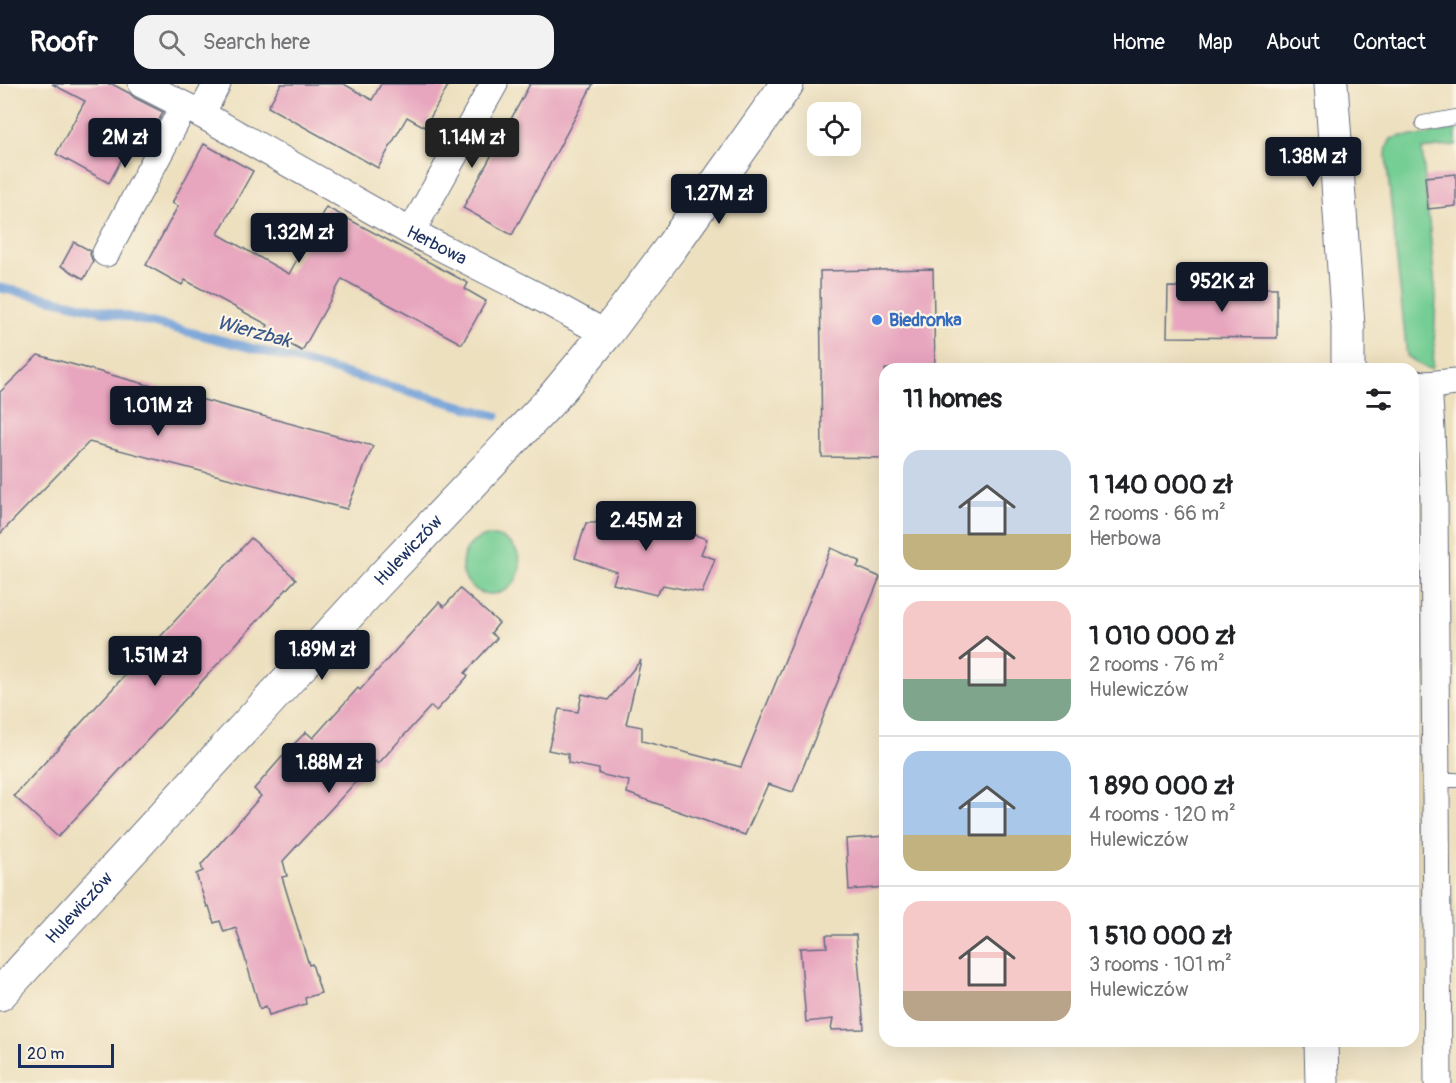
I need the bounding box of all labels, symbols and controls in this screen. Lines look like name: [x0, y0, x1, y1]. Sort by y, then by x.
search box: [134, 15, 554, 69]
text: Roofr: [30, 25, 98, 60]
icon: search: [155, 26, 188, 59]
text: Search here: [203, 28, 310, 56]
text: Home: [1112, 29, 1165, 56]
text: Map: [1198, 29, 1233, 56]
text: About: [1266, 29, 1320, 56]
text: Contact: [1353, 29, 1426, 56]
map controls: [807, 102, 861, 156]
button: locate: [807, 102, 861, 156]
pin: 2M zł: [83, 118, 167, 169]
pin: 1.14M zł: [410, 118, 534, 169]
text: 2M zł: [102, 125, 148, 150]
text: 1.14M zł: [439, 125, 505, 150]
pin: 1.38M zł: [1251, 137, 1375, 188]
text: 1.38M zł: [1279, 144, 1347, 169]
pin: 1.27M zł: [657, 174, 781, 225]
text: 1.27M zł: [685, 181, 753, 206]
pin: 1.32M zł: [237, 213, 361, 264]
text: 1.32M zł: [265, 220, 333, 245]
street label: Herbowa: [402, 221, 471, 270]
pin: 952K zł: [1167, 262, 1277, 313]
text: 952K zł: [1190, 269, 1254, 294]
place label: Biedronka: [889, 309, 962, 332]
water label: Wierzbak: [214, 310, 295, 354]
marker: Biedronka: [870, 313, 884, 327]
text: 11 homes: [903, 383, 1002, 415]
icon: filters: [1362, 383, 1395, 416]
pin: 1.01M zł: [96, 386, 220, 437]
text: 1.01M zł: [124, 393, 192, 418]
text: 1 140 000 zł: [1089, 469, 1232, 501]
icon: home: [951, 474, 1023, 546]
pin: 2.45M zł: [584, 501, 708, 552]
text: 2 rooms · 66 m²: [1089, 501, 1226, 526]
text: 2.45M zł: [610, 508, 682, 533]
street label: Hulewiczów: [369, 510, 448, 591]
text: Herbowa: [1089, 526, 1161, 551]
text: 1 010 000 zł: [1089, 620, 1235, 652]
icon: home: [951, 625, 1023, 697]
pin: 1.89M zł: [260, 630, 384, 681]
pin: 1.51M zł: [93, 636, 217, 687]
text: 1.89M zł: [289, 637, 355, 662]
text: 1.51M zł: [123, 643, 187, 668]
text: 2 rooms · 76 m²: [1089, 652, 1225, 677]
text: Hulewiczów: [1089, 677, 1188, 702]
pin: 1.88M zł: [267, 743, 391, 794]
text: 1.88M zł: [296, 750, 362, 775]
text: 1 890 000 zł: [1089, 770, 1234, 802]
icon: home: [951, 775, 1023, 847]
text: 4 rooms · 120 m²: [1089, 802, 1236, 827]
text: Hulewiczów: [1089, 827, 1188, 852]
street label: Hulewiczów: [41, 867, 118, 949]
text: 1 510 000 zł: [1089, 920, 1231, 952]
icon: home: [951, 925, 1023, 997]
text: 3 rooms · 101 m²: [1089, 952, 1232, 977]
text: Hulewiczów: [1089, 977, 1188, 1002]
scale bar: [18, 1041, 114, 1068]
text: 20 m: [27, 1044, 65, 1064]

